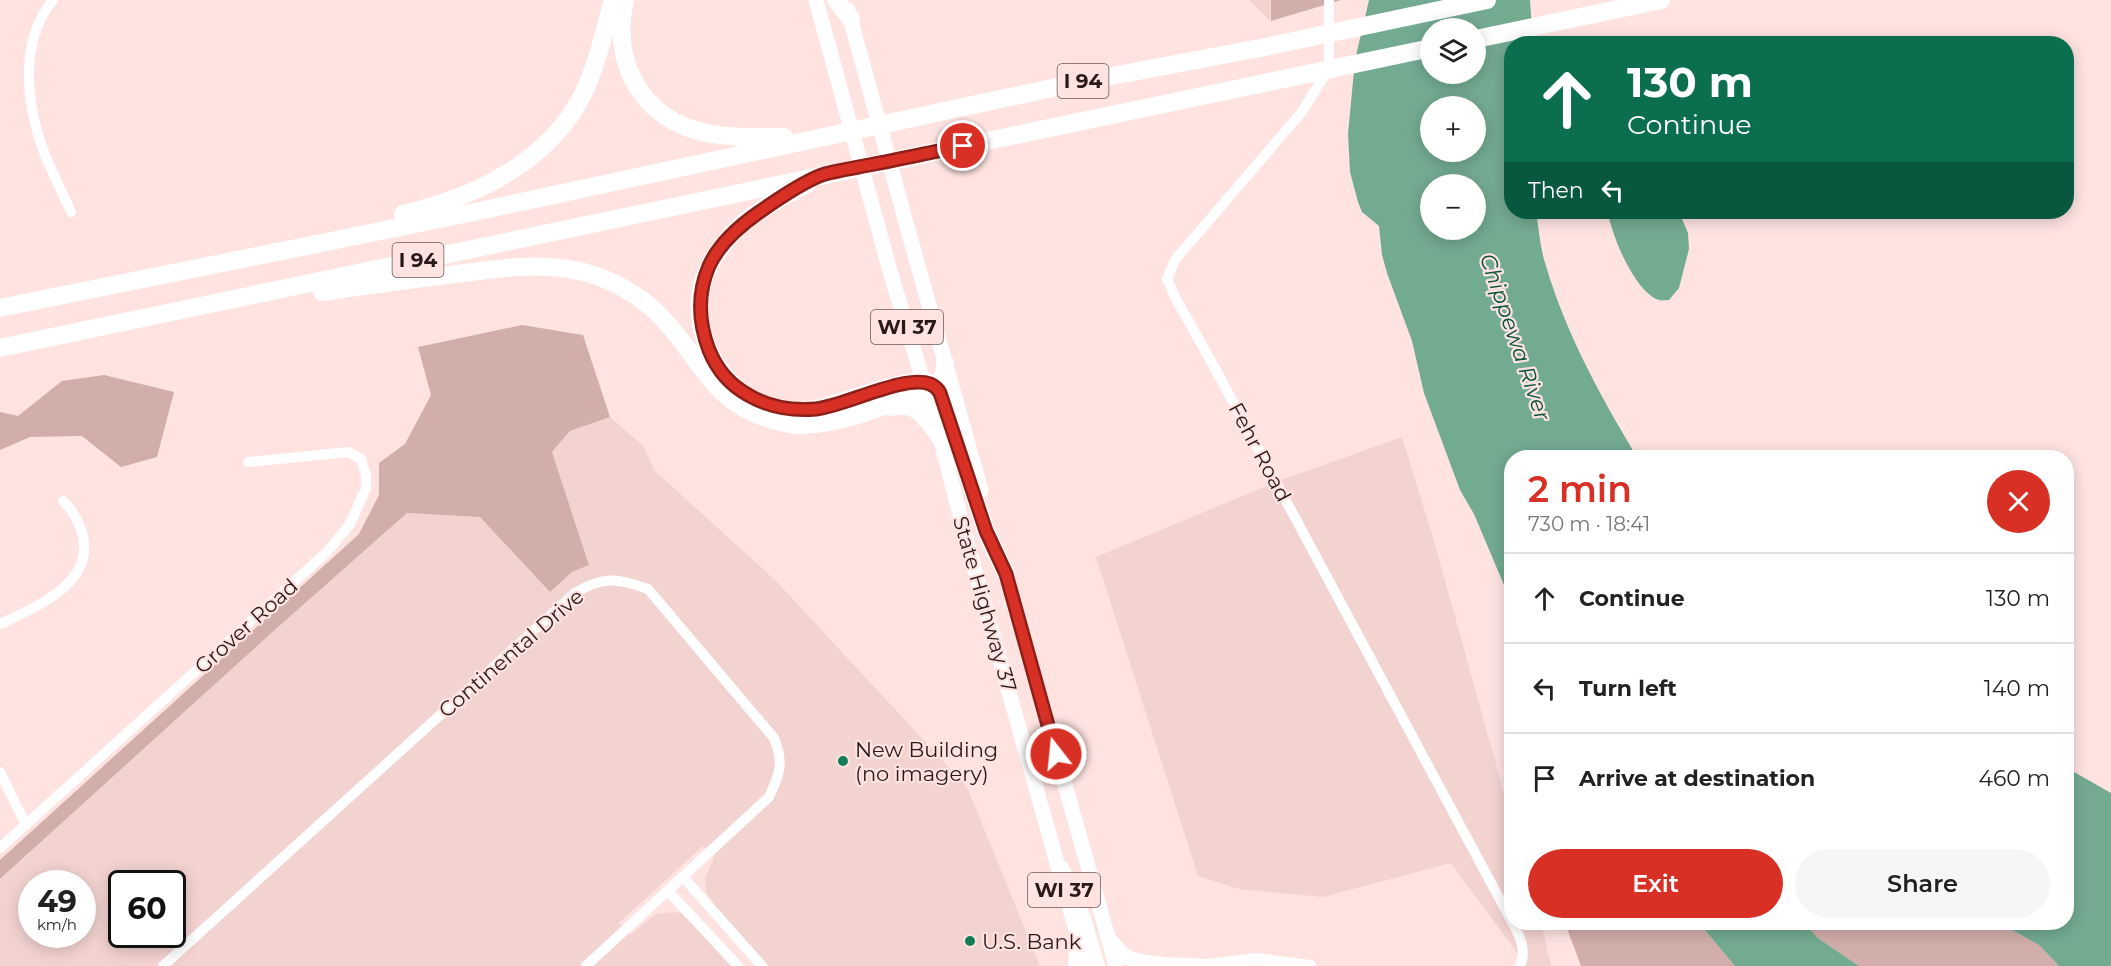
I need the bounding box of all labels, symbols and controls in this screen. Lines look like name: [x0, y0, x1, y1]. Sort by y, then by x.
map controls: [1420, 18, 1486, 240]
button: layers: [1420, 18, 1486, 84]
text: 130 m: [1627, 56, 1753, 108]
icon: ahead: [1528, 60, 1606, 138]
road number: I 94: [1058, 64, 1108, 98]
button: +: [1420, 96, 1486, 162]
text: Continue: [1627, 108, 1752, 141]
pin: [937, 120, 988, 171]
icon: arrive: [946, 129, 979, 162]
button: −: [1420, 174, 1486, 240]
icon: left: [1596, 174, 1629, 207]
text: Then: [1528, 177, 1584, 204]
road number: I 94: [392, 243, 444, 277]
water label: Chippewa River: [1474, 250, 1557, 425]
road number: WI 37: [871, 310, 943, 344]
street label: Fehr Road: [1223, 398, 1297, 506]
text: 2 min: [1528, 467, 1632, 511]
button: close: [1987, 470, 2050, 533]
text: 730 m · 18:41: [1528, 512, 1650, 536]
street label: State Highway 37: [948, 513, 1022, 695]
street label: Grover Road: [189, 573, 303, 679]
icon: ahead: [1528, 582, 1561, 615]
street label: Continental Drive: [433, 583, 589, 723]
text: Continue: [1579, 585, 1685, 612]
text: 130 m: [1986, 585, 2050, 612]
icon: left: [1528, 672, 1561, 705]
text: Turn left: [1579, 675, 1677, 702]
text: 140 m: [1984, 675, 2050, 702]
position arrow: [1024, 722, 1088, 786]
place label: New Building (no imagery): [855, 737, 998, 786]
marker: New Building (no imagery): [836, 754, 850, 768]
icon: arrive: [1528, 762, 1561, 795]
text: Arrive at destination: [1579, 765, 1815, 792]
text: 460 m: [1978, 765, 2050, 792]
button: Exit: [1528, 849, 1783, 918]
button: Share: [1795, 849, 2050, 918]
speed limit sign: 60: [108, 870, 186, 948]
road number: WI 37: [1028, 873, 1100, 907]
text: 49: [37, 883, 77, 920]
text: km/h: [37, 915, 77, 934]
place label: U.S. Bank: [982, 929, 1082, 954]
marker: U.S. Bank: [963, 934, 977, 948]

